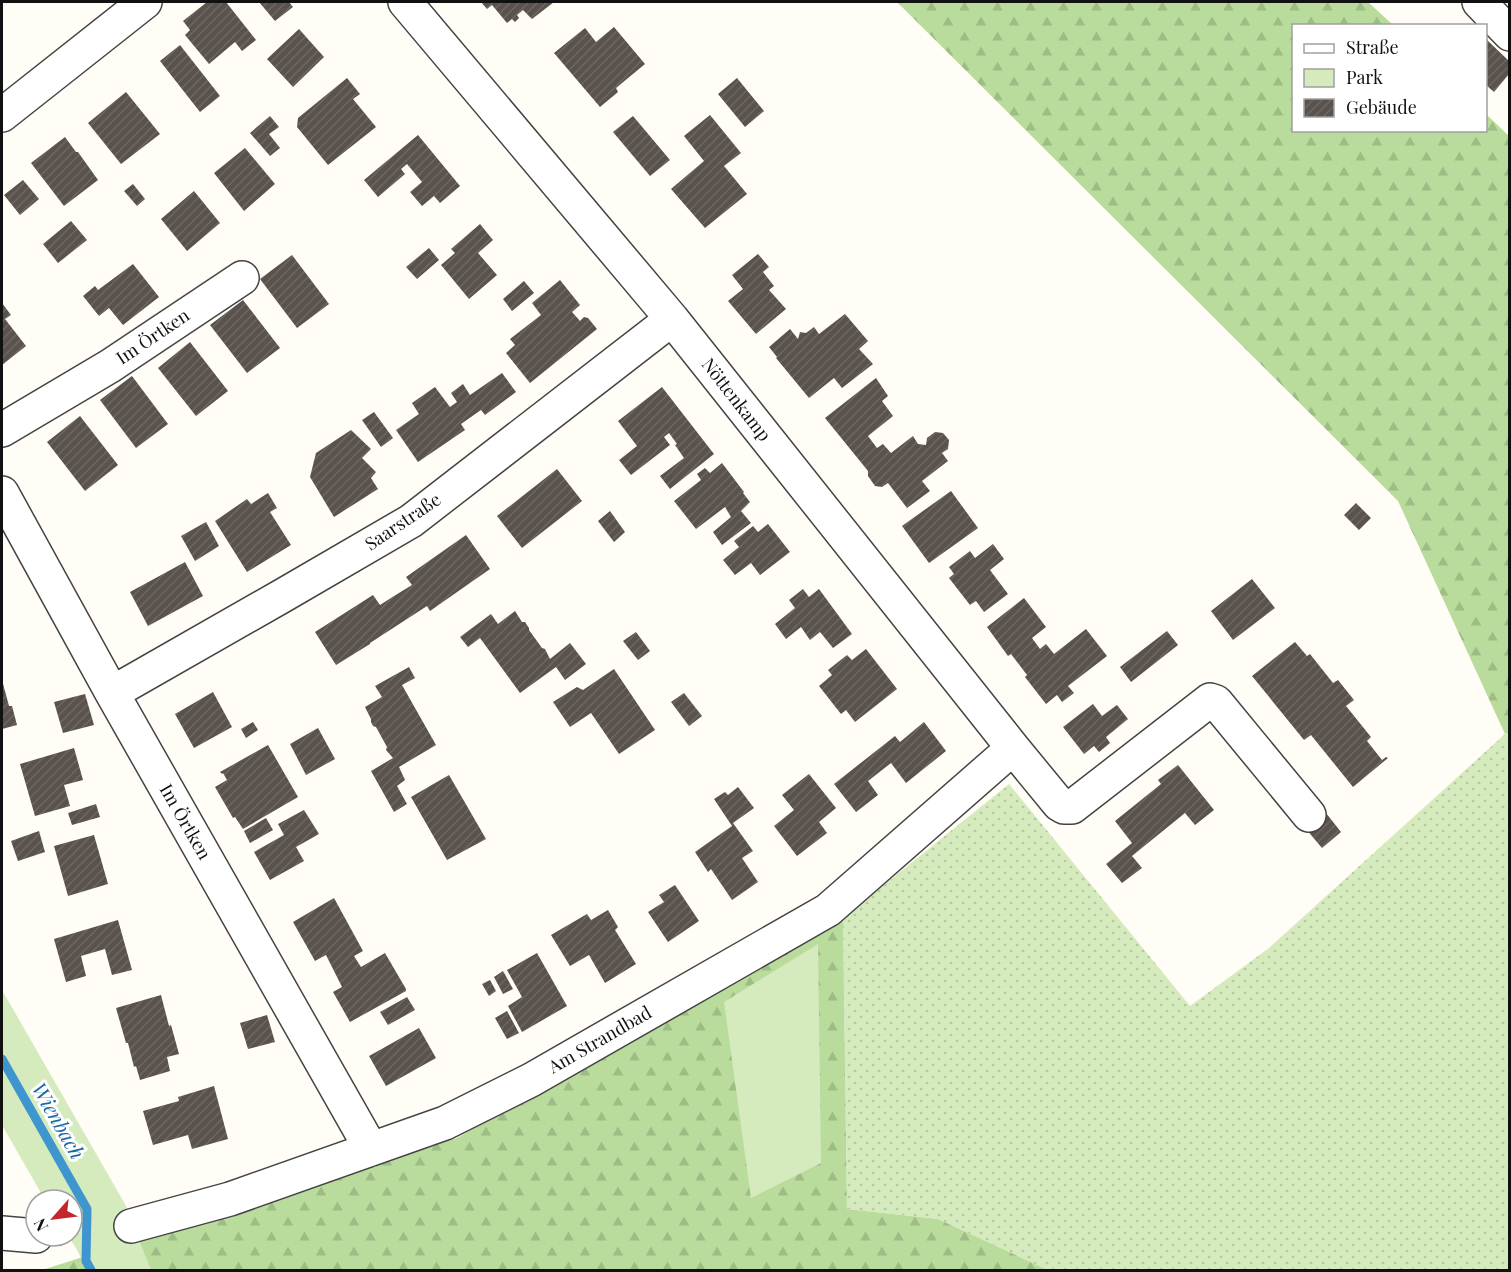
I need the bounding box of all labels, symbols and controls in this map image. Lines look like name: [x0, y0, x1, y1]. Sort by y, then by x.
legend: [1292, 24, 1487, 132]
text: Straße: [1346, 35, 1399, 59]
text: Park: [1346, 65, 1383, 89]
text: Gebäude: [1346, 95, 1417, 119]
street label: Im Örtken: [111, 303, 194, 369]
street label: Nöttenkamp: [697, 353, 777, 446]
street label: Saarstraße: [360, 487, 445, 555]
street label: Im Örtken: [155, 779, 217, 864]
street label: Am Strandbad: [543, 1000, 656, 1079]
water label: Wienbach: [27, 1077, 92, 1163]
north arrow: [24, 1188, 84, 1248]
text: N: [28, 1215, 52, 1235]

